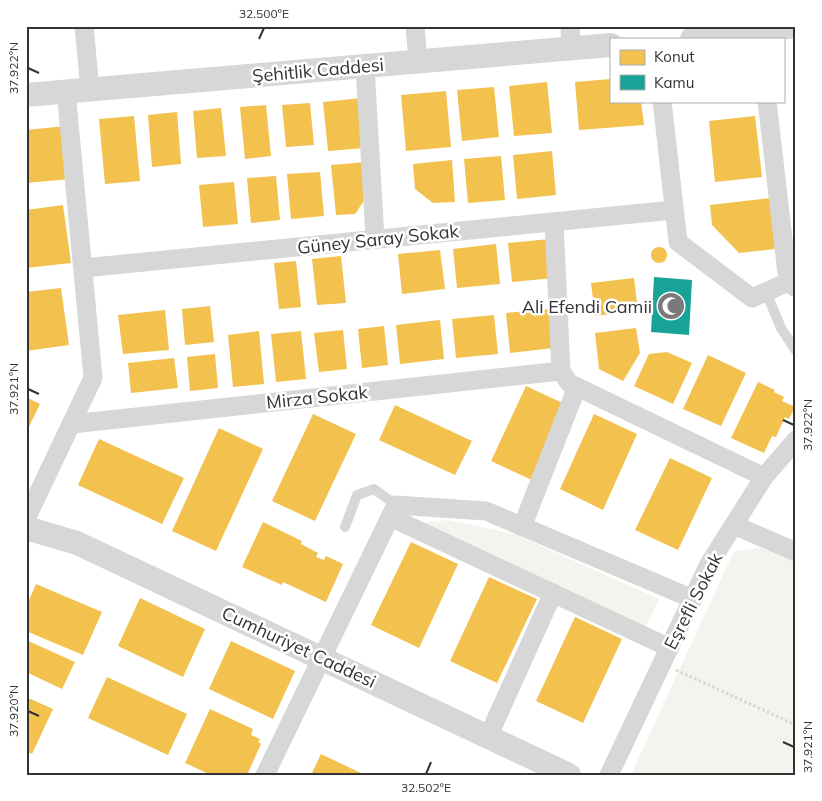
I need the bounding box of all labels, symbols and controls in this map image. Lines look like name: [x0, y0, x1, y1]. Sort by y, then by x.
text: 32.500°E: [239, 6, 289, 21]
legend: [610, 38, 784, 102]
text: 37.922°N: [6, 42, 21, 94]
text: Konut: [654, 47, 695, 66]
street label: Şehitlik Caddesi: [251, 53, 385, 87]
text: Kamu: [654, 73, 694, 92]
street label: Güney Saray Sokak: [296, 219, 461, 259]
mosque icon: Ali Efendi Camii: [656, 291, 686, 321]
place label: Ali Efendi Camii: [522, 295, 652, 318]
text: 37.921°N: [6, 363, 21, 415]
street label: Mirza Sokak: [265, 380, 370, 414]
text: 37.922°N: [800, 399, 815, 451]
street label: Eşrefli Sokak: [659, 548, 728, 653]
street label: Cumhuriyet Caddesi: [218, 601, 380, 693]
text: 37.920°N: [6, 685, 21, 737]
text: 37.921°N: [800, 721, 815, 773]
text: 32.502°E: [401, 780, 451, 795]

